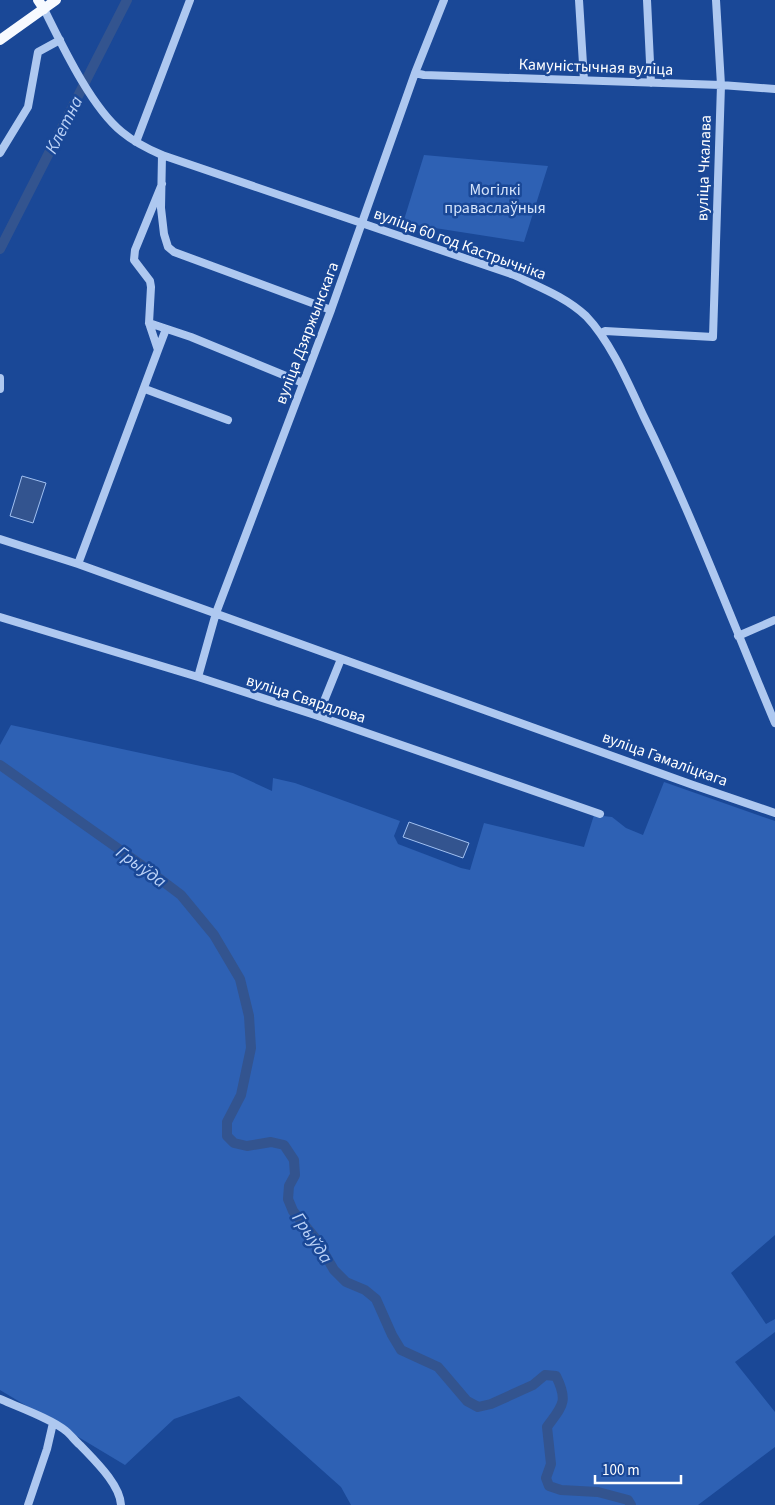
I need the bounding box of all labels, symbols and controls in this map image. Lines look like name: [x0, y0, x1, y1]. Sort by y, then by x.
street label: Камуністычная вуліца: [518, 53, 674, 81]
water label: Клетна: [39, 92, 89, 158]
street label: вуліца Чкалава: [691, 115, 717, 221]
park label: Могілкі праваслаўныя: [444, 179, 546, 219]
street label: вуліца 60 год Кастрычніка: [371, 203, 549, 285]
street label: вуліца Дзяржынскага: [270, 259, 344, 407]
street label: вуліца Свярдлова: [243, 669, 369, 729]
street label: вуліца Гамаліцкага: [599, 726, 731, 792]
water label: Грыўда: [111, 840, 172, 894]
water label: Грыўда: [286, 1207, 338, 1269]
scale bar: [595, 1452, 681, 1484]
text: 100 m: [602, 1460, 640, 1481]

